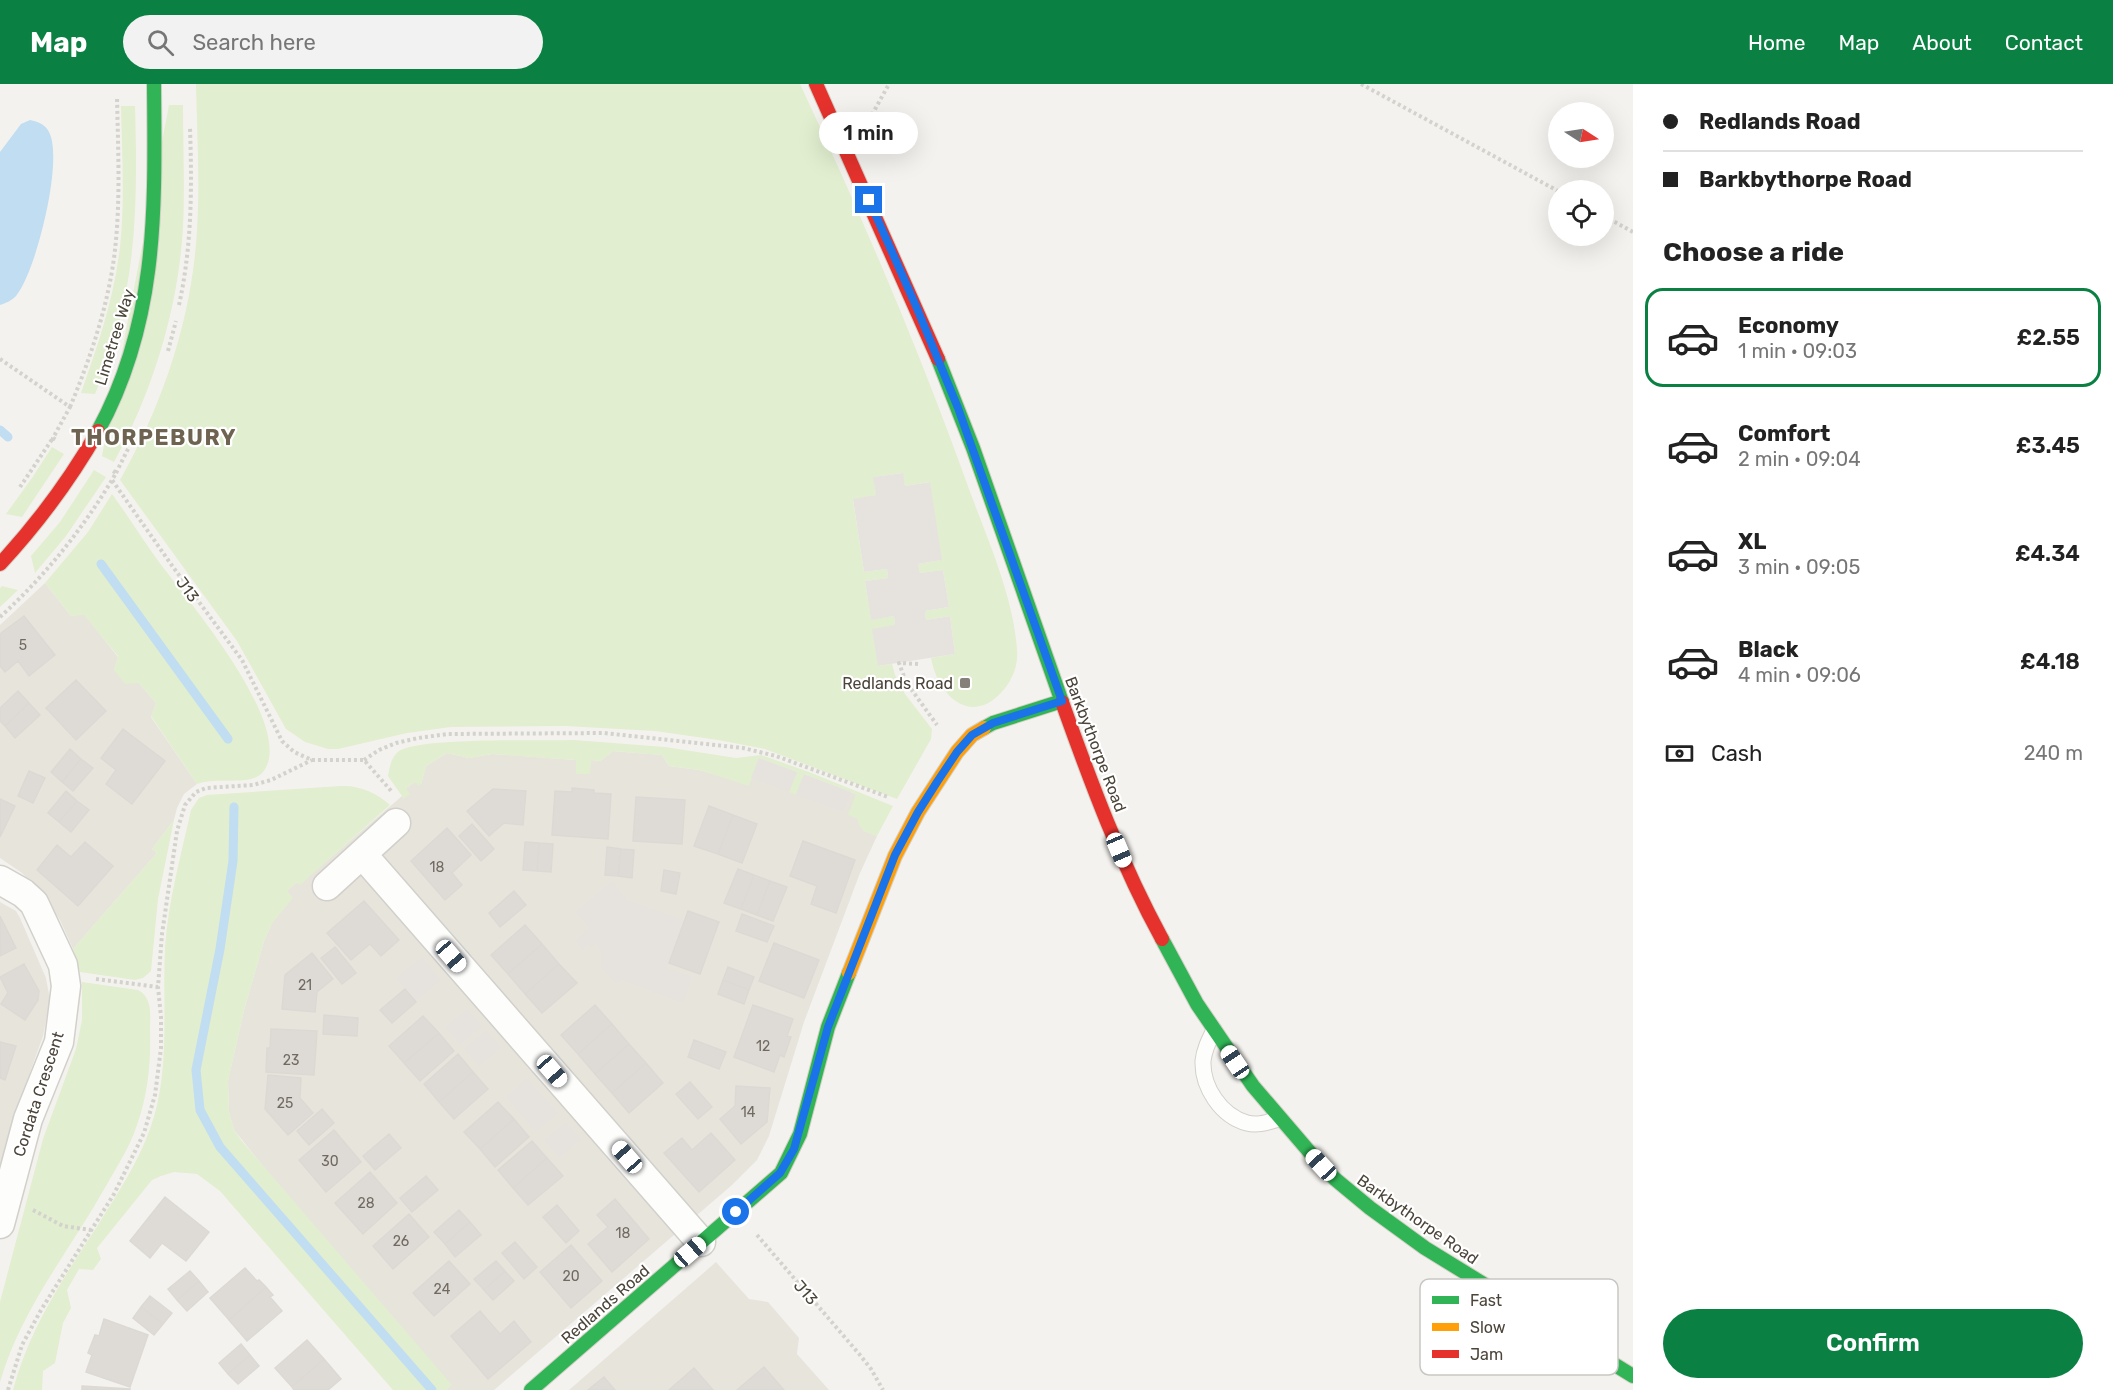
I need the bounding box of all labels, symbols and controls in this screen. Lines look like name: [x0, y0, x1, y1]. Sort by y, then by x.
search box: [123, 15, 543, 69]
text: Map: [30, 26, 87, 59]
icon: search: [144, 26, 177, 59]
text: Search here: [192, 29, 316, 56]
text: Home: [1748, 30, 1805, 55]
text: Map: [1838, 30, 1879, 55]
text: About: [1912, 30, 1972, 55]
text: Contact: [2005, 30, 2083, 55]
north arrow: [1548, 102, 1614, 168]
map controls: [1548, 102, 1614, 246]
text: Redlands Road: [1699, 108, 1861, 135]
callout: 1 min: [820, 113, 918, 155]
text: 1 min: [843, 121, 894, 145]
text: Barkbythorpe Road: [1699, 166, 1912, 193]
button: locate: [1548, 180, 1614, 246]
route end: [855, 186, 882, 213]
text: Choose a ride: [1663, 236, 1844, 268]
street label: Limetree Way: [91, 287, 138, 388]
icon: car: [1666, 311, 1720, 365]
text: Economy: [1738, 312, 1839, 339]
text: £2.55: [2017, 324, 2080, 351]
text: 1 min · 09:03: [1738, 339, 1857, 363]
icon: car: [1666, 419, 1720, 473]
text: Comfort: [1738, 420, 1830, 447]
district label: THORPEBURY: [71, 424, 237, 451]
text: £3.45: [2016, 432, 2080, 459]
text: 2 min · 09:04: [1738, 447, 1861, 471]
icon: car: [1666, 527, 1720, 581]
text: XL: [1738, 528, 1766, 555]
text: £4.34: [2015, 540, 2080, 567]
text: 3 min · 09:05: [1738, 555, 1860, 579]
street label: J13: [172, 573, 203, 606]
icon: car: [1666, 635, 1720, 689]
text: Black: [1738, 636, 1799, 663]
house number: 5: [19, 637, 27, 654]
text: £4.18: [2020, 648, 2080, 675]
text: 4 min · 09:06: [1738, 663, 1861, 687]
place label: Redlands Road: [842, 674, 953, 693]
street label: Barkbythorpe Road: [1061, 674, 1130, 815]
marker: Redlands Road: [958, 676, 972, 690]
icon: cash: [1663, 737, 1696, 770]
text: Cash: [1711, 740, 1762, 767]
text: 240 m: [2024, 741, 2083, 765]
car: [1104, 830, 1134, 870]
house number: 18: [430, 859, 445, 876]
car: [432, 937, 470, 975]
house number: 21: [298, 977, 312, 994]
street label: Cordata Crescent: [9, 1029, 68, 1159]
house number: 12: [756, 1038, 770, 1055]
car: [1217, 1042, 1253, 1082]
house number: 23: [283, 1052, 299, 1069]
car: [533, 1052, 571, 1090]
house number: 25: [277, 1095, 293, 1112]
house number: 14: [741, 1104, 756, 1121]
car: [608, 1138, 646, 1176]
car: [1302, 1146, 1340, 1184]
house number: 30: [321, 1153, 339, 1170]
street label: Barkbythorpe Road: [1353, 1170, 1482, 1268]
house number: 28: [357, 1195, 375, 1212]
route start: [722, 1198, 749, 1225]
house number: 18: [616, 1225, 631, 1242]
house number: 26: [393, 1233, 409, 1250]
car: [671, 1233, 709, 1271]
street label: Redlands Road: [557, 1261, 653, 1348]
house number: 20: [562, 1268, 580, 1285]
street label: J13: [790, 1276, 822, 1309]
legend: [1420, 1279, 1618, 1375]
house number: 24: [434, 1281, 451, 1298]
text: Fast: [1470, 1291, 1502, 1310]
button: Confirm: [1663, 1309, 2083, 1378]
text: Slow: [1470, 1318, 1506, 1337]
text: Jam: [1470, 1345, 1503, 1364]

